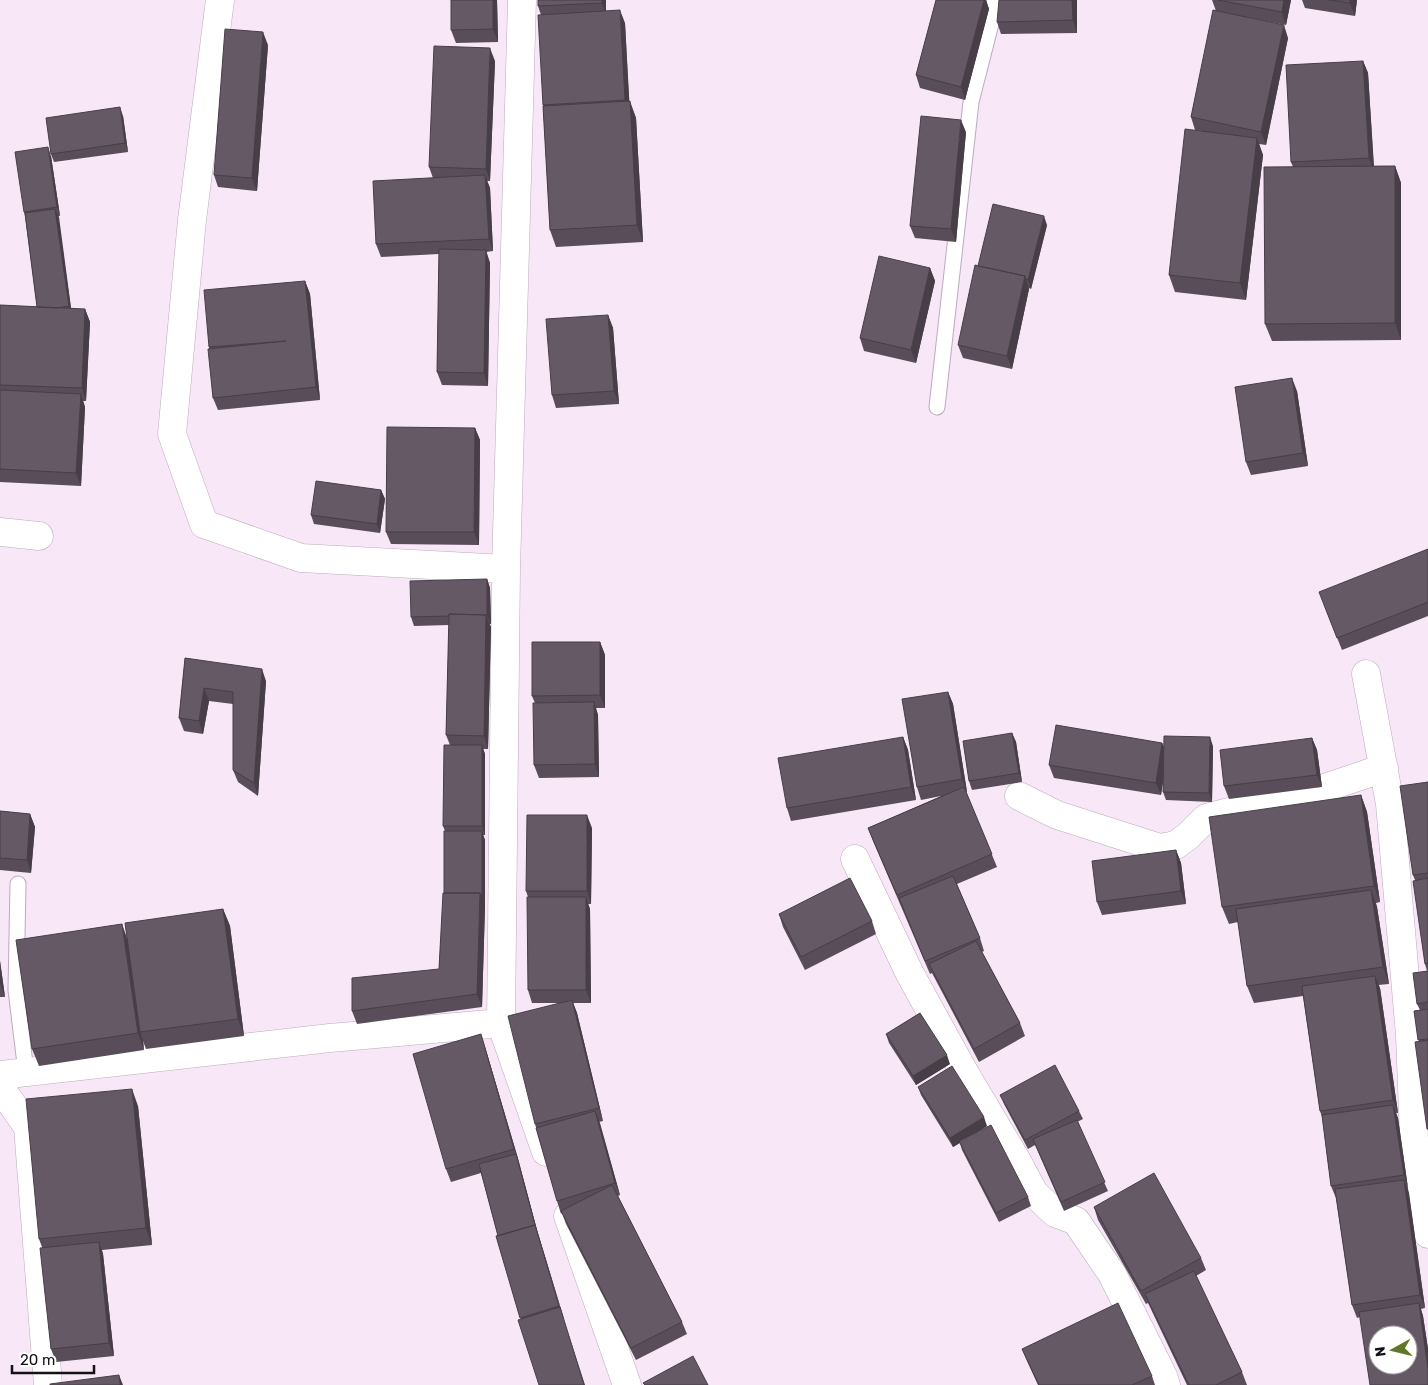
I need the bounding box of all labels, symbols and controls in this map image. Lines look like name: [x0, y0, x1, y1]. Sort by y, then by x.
north arrow: [1368, 1325, 1418, 1375]
scale bar: [12, 1342, 95, 1374]
text: N: [1372, 1346, 1390, 1358]
text: 20 m: [20, 1351, 55, 1369]

